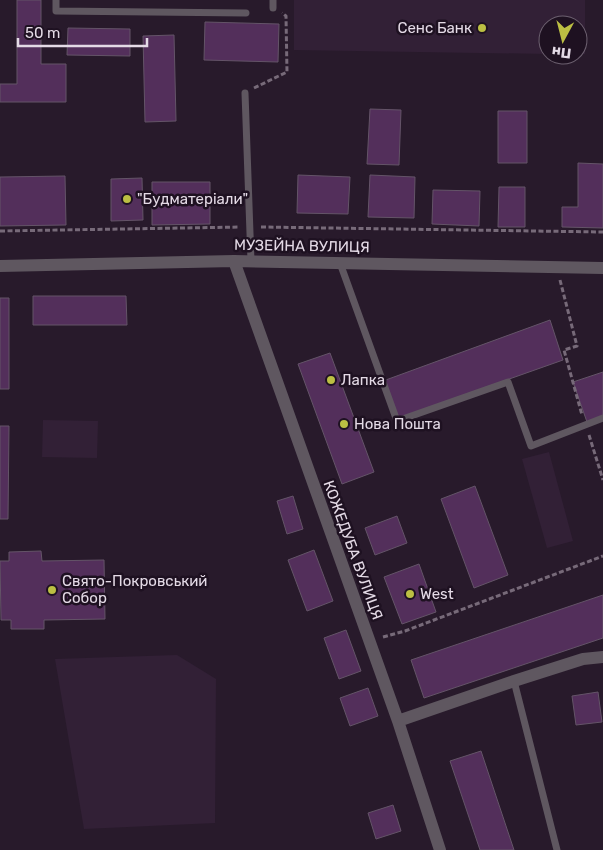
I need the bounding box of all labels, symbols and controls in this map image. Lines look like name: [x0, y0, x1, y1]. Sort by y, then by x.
scale bar: [18, 15, 146, 47]
north arrow: [538, 15, 588, 65]
place label: Сенс Банк: [397, 19, 472, 37]
marker: Сенс Банк: [476, 22, 488, 34]
text: 50 m: [25, 24, 60, 42]
text: Пн: [551, 43, 572, 62]
place label: "Будматеріали": [137, 190, 248, 208]
marker: "Будматеріали": [121, 193, 133, 205]
street label: МУЗЕЙНА ВУЛИЦЯ: [234, 236, 370, 256]
place label: Лапка: [341, 371, 385, 389]
marker: Лапка: [325, 374, 337, 386]
place label: Нова Пошта: [354, 415, 441, 433]
marker: Нова Пошта: [338, 418, 350, 430]
street label: КОЖЕДУБА ВУЛИЦЯ: [319, 478, 387, 622]
place label: Свято-Покровський Собор: [62, 572, 207, 607]
marker: Свято-Покровський Собор: [46, 584, 58, 596]
place label: West: [420, 585, 454, 603]
marker: West: [404, 588, 416, 600]

